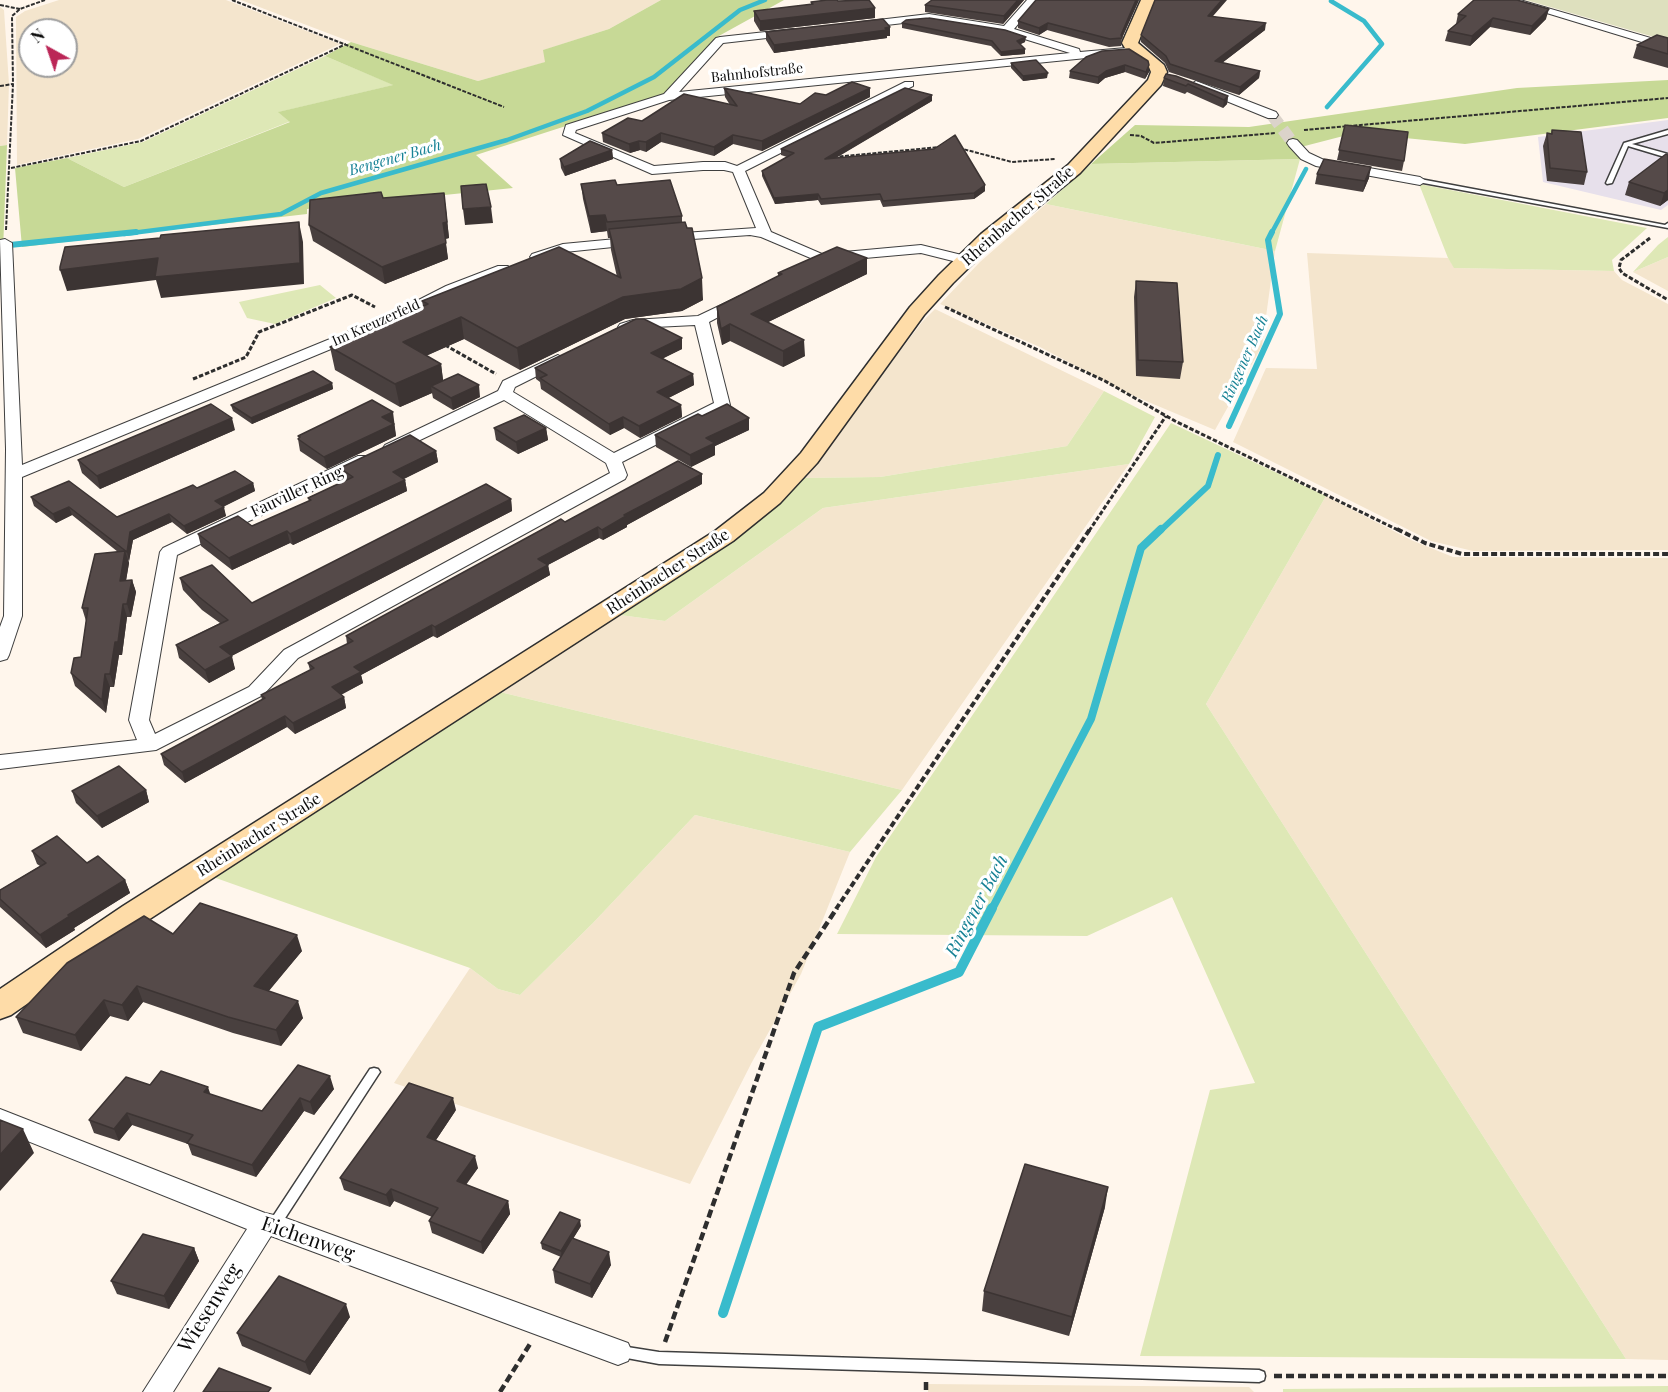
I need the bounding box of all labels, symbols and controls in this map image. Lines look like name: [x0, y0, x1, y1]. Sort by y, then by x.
north arrow: [18, 18, 78, 78]
text: N: [26, 24, 49, 47]
street label: Bahnhofstraße: [710, 60, 804, 86]
water label: Bengener Bach: [347, 136, 443, 180]
street label: Rheinbacher Straße: [958, 162, 1078, 270]
street label: Im Kreuzerfeld: [329, 296, 423, 350]
water label: Ringener Bach: [1218, 313, 1272, 405]
street label: Fauviller Ring: [248, 462, 346, 522]
street label: Rheinbacher Straße: [603, 525, 733, 619]
street label: Rheinbacher Straße: [194, 789, 324, 881]
water label: Ringener Bach: [941, 851, 1013, 961]
street label: Eichenweg: [258, 1212, 358, 1266]
street label: Wiesenweg: [173, 1259, 247, 1357]

